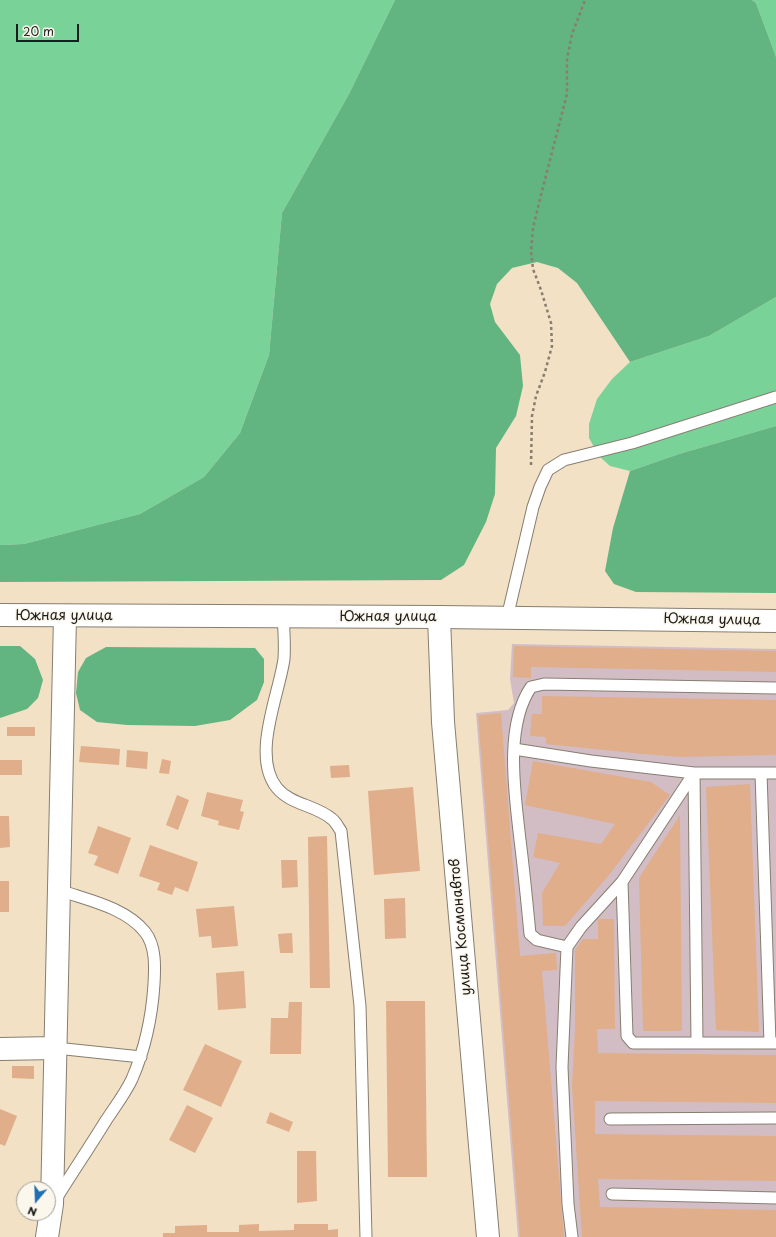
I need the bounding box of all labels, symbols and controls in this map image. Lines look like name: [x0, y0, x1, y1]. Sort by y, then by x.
scale bar: [18, 16, 81, 42]
text: 20 m: [23, 22, 54, 40]
street label: Южная улица: [15, 608, 113, 624]
street label: Южная улица: [339, 609, 437, 625]
street label: Южная улица: [663, 611, 761, 629]
street label: улица Космонавтов: [447, 858, 475, 996]
north arrow: [16, 1181, 56, 1221]
text: N: [25, 1202, 39, 1221]

